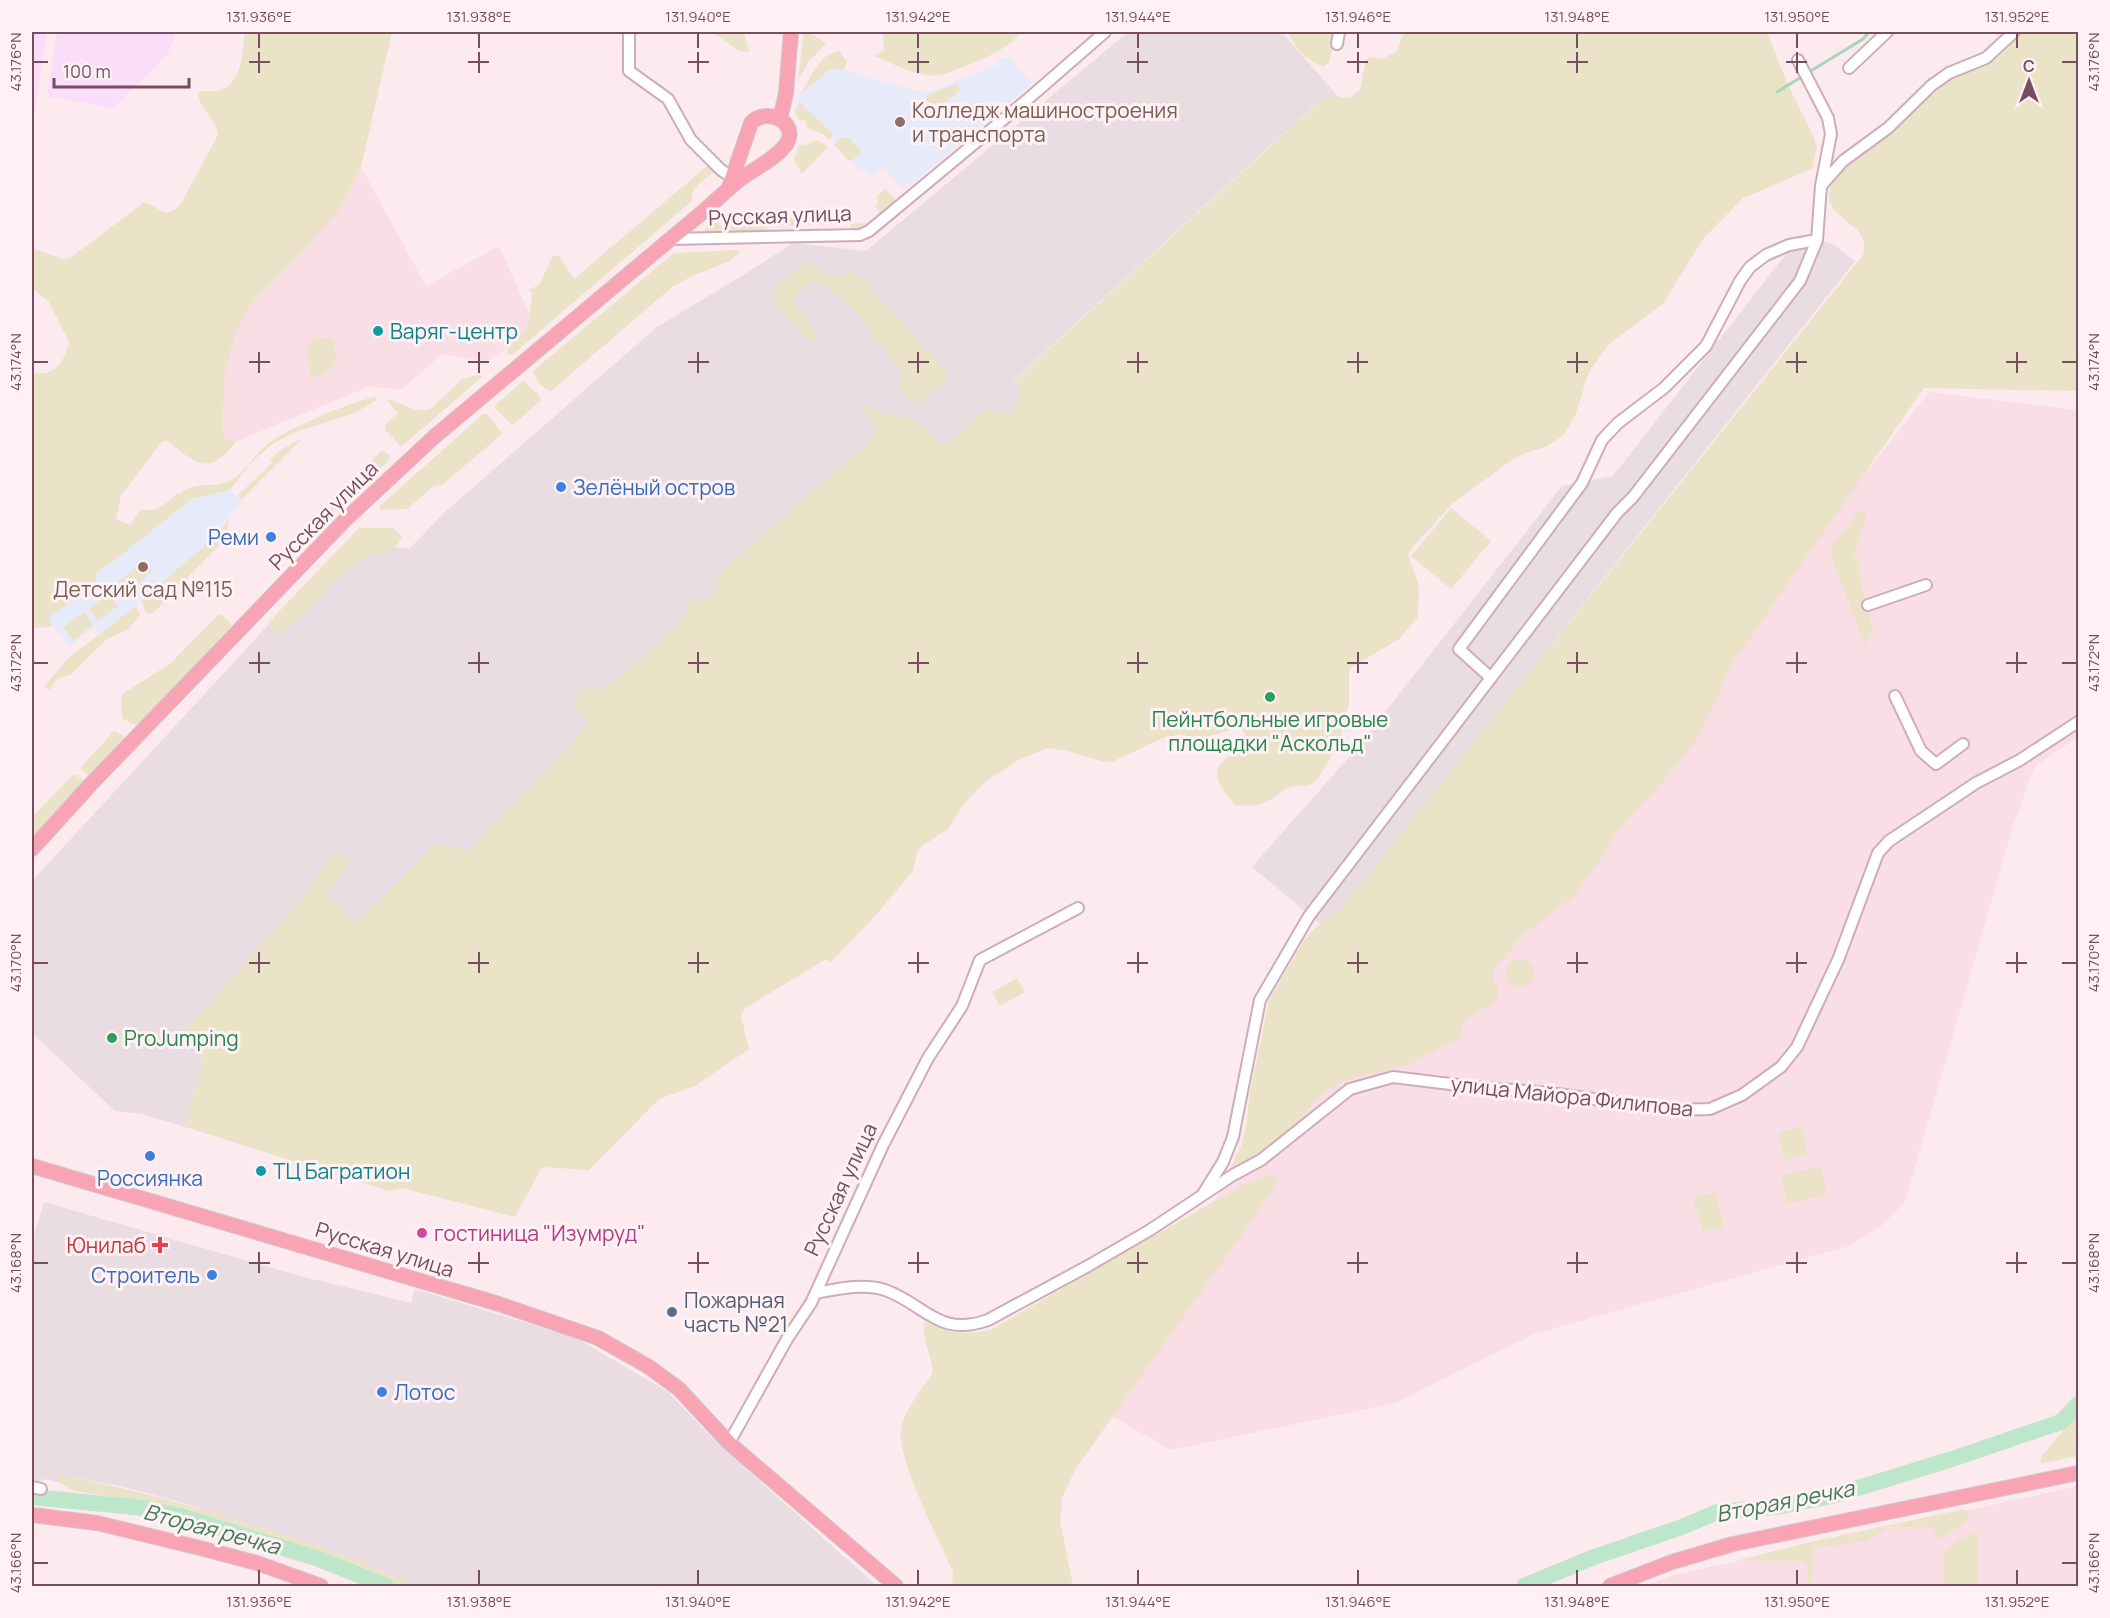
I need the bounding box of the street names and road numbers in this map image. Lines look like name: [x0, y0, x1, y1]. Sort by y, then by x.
street label: Русская улица: [708, 199, 852, 231]
street label: Русская улица: [262, 454, 384, 576]
street label: улица Майора Филипова: [1449, 1069, 1695, 1123]
street label: Русская улица: [797, 1118, 883, 1260]
street label: Русская улица: [312, 1215, 458, 1283]

